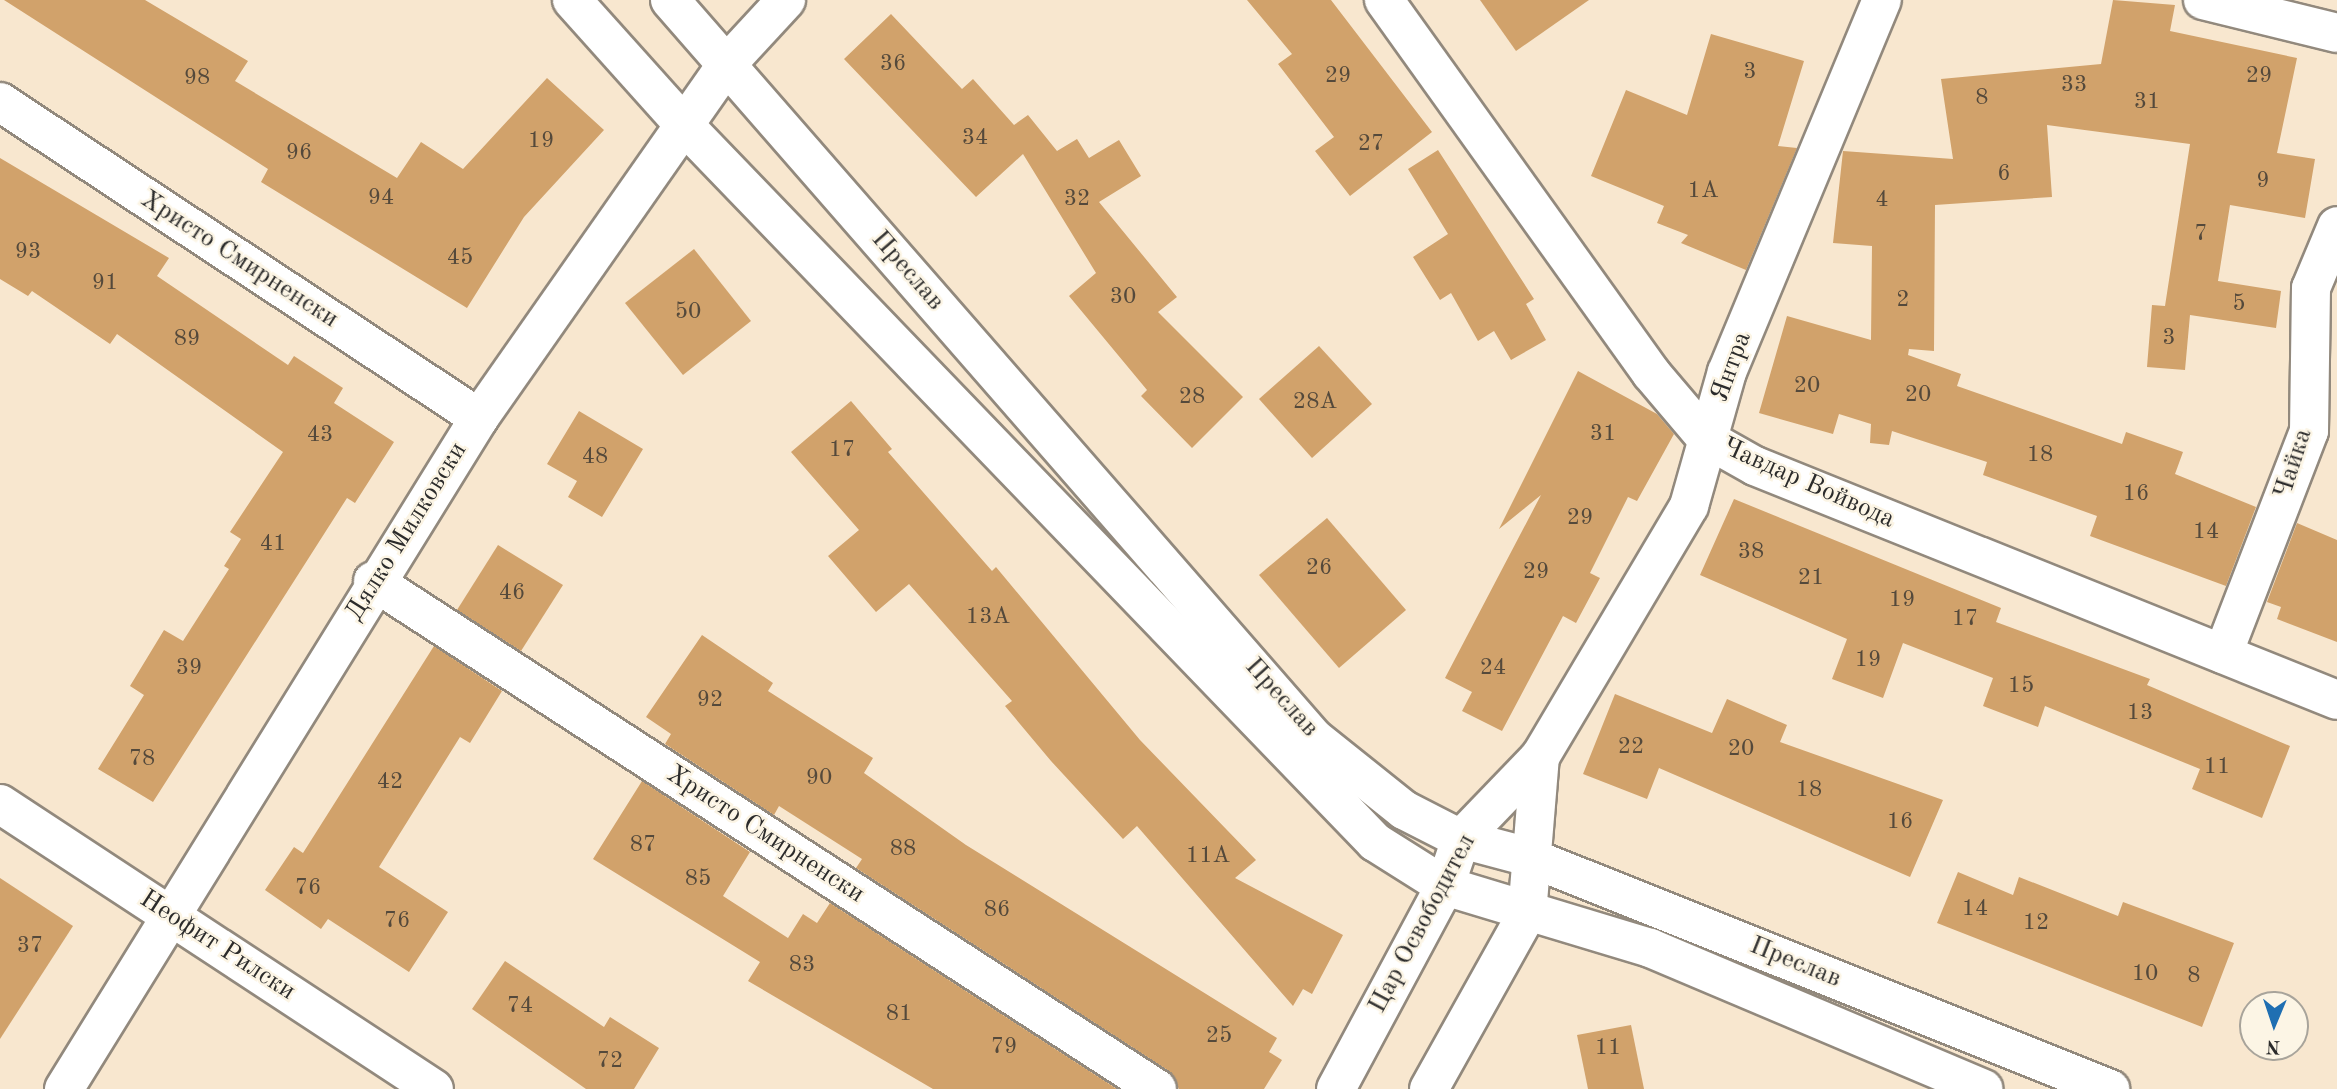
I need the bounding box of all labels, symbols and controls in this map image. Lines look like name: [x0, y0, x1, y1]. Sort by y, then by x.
house number: 36: [880, 50, 906, 78]
house number: 3: [1743, 58, 1757, 86]
house number: 29: [1325, 62, 1351, 90]
house number: 29: [2246, 62, 2272, 90]
house number: 98: [184, 64, 210, 92]
house number: 33: [2061, 71, 2087, 99]
house number: 8: [1975, 84, 1989, 112]
house number: 31: [2134, 88, 2160, 116]
house number: 34: [962, 124, 988, 152]
house number: 19: [528, 127, 554, 155]
house number: 27: [1358, 130, 1384, 158]
house number: 96: [286, 139, 312, 167]
house number: 6: [1997, 160, 2011, 188]
house number: 9: [2256, 167, 2270, 195]
house number: 1А: [1688, 177, 1718, 205]
street label: Христо Смирненски: [134, 184, 344, 336]
house number: 94: [368, 184, 394, 212]
house number: 32: [1064, 185, 1090, 213]
house number: 4: [1875, 186, 1889, 214]
house number: 7: [2194, 220, 2208, 248]
street label: Преслав: [864, 225, 950, 317]
house number: 93: [15, 238, 41, 266]
house number: 45: [447, 244, 473, 272]
house number: 91: [92, 269, 118, 297]
house number: 30: [1110, 283, 1136, 311]
house number: 2: [1896, 286, 1910, 314]
house number: 5: [2232, 290, 2246, 318]
house number: 50: [675, 298, 701, 326]
house number: 3: [2162, 324, 2176, 352]
house number: 89: [174, 325, 200, 353]
street label: Янтра: [1705, 328, 1759, 406]
house number: 20: [1794, 372, 1820, 400]
house number: 20: [1905, 381, 1931, 409]
house number: 28: [1179, 383, 1205, 411]
house number: 28А: [1293, 388, 1337, 416]
house number: 31: [1590, 420, 1616, 448]
house number: 43: [307, 421, 333, 449]
street label: Чайка: [2268, 425, 2320, 503]
street label: Чавдар Войвода: [1717, 432, 1899, 536]
house number: 17: [829, 436, 855, 464]
street label: Дялко Милковски: [340, 437, 474, 627]
house number: 18: [2027, 441, 2053, 469]
house number: 48: [582, 443, 608, 471]
house number: 16: [2123, 480, 2149, 508]
house number: 29: [1567, 504, 1593, 532]
house number: 14: [2193, 518, 2219, 546]
house number: 41: [260, 530, 286, 558]
house number: 38: [1738, 538, 1764, 566]
house number: 26: [1306, 554, 1332, 582]
house number: 29: [1523, 558, 1549, 586]
house number: 21: [1798, 564, 1824, 592]
house number: 46: [499, 579, 525, 607]
house number: 19: [1889, 586, 1915, 614]
house number: 13А: [966, 603, 1010, 631]
house number: 17: [1952, 605, 1978, 633]
house number: 19: [1855, 646, 1881, 674]
street label: Преслав: [1237, 652, 1325, 744]
house number: 39: [176, 654, 202, 682]
house number: 24: [1480, 654, 1506, 682]
house number: 15: [2008, 672, 2034, 700]
house number: 92: [697, 686, 723, 714]
house number: 13: [2127, 699, 2153, 727]
house number: 22: [1618, 733, 1644, 761]
house number: 20: [1728, 735, 1754, 763]
house number: 78: [129, 745, 155, 773]
house number: 11: [2204, 753, 2230, 781]
street label: Христо Смирненски: [660, 759, 870, 911]
house number: 90: [806, 764, 832, 792]
house number: 42: [377, 768, 403, 796]
house number: 18: [1796, 776, 1822, 804]
house number: 16: [1887, 808, 1913, 836]
street label: Цар Освободител: [1363, 829, 1483, 1019]
house number: 87: [630, 831, 656, 859]
house number: 88: [890, 835, 916, 863]
house number: 11А: [1186, 842, 1230, 870]
house number: 85: [685, 865, 711, 893]
house number: 76: [295, 874, 321, 902]
street label: Неофит Рилски: [133, 884, 301, 1008]
house number: 14: [1962, 895, 1988, 923]
house number: 86: [984, 896, 1010, 924]
house number: 76: [384, 907, 410, 935]
house number: 12: [2023, 909, 2049, 937]
street label: Преслав: [1745, 931, 1845, 995]
house number: 37: [17, 932, 43, 960]
house number: 83: [789, 951, 815, 979]
house number: 10: [2132, 960, 2158, 988]
house number: 8: [2187, 962, 2201, 990]
north arrow: [2239, 991, 2309, 1061]
house number: 74: [507, 992, 533, 1020]
house number: 81: [886, 1000, 912, 1028]
house number: 25: [1206, 1022, 1232, 1050]
house number: 79: [991, 1033, 1017, 1061]
house number: 11: [1595, 1034, 1621, 1062]
text: N: [2266, 1036, 2281, 1055]
house number: 72: [597, 1047, 623, 1075]

